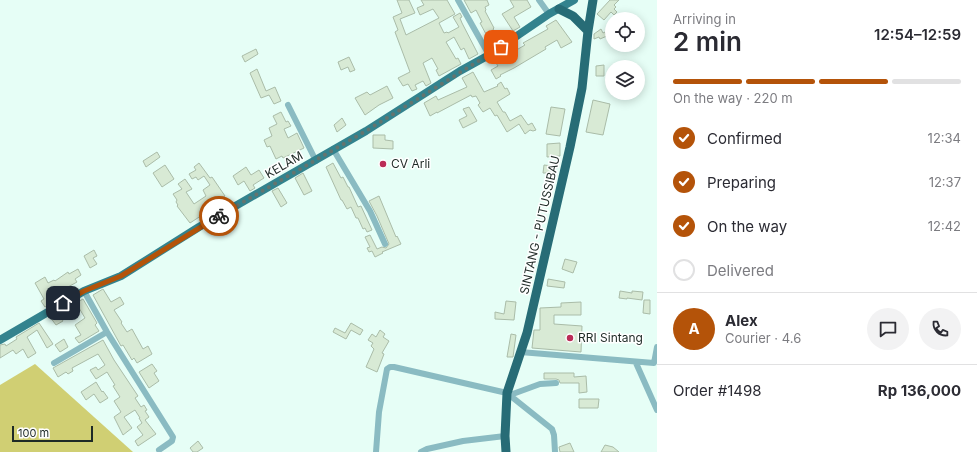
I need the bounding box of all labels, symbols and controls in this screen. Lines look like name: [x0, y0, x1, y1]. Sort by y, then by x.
text: Arriving in: [673, 11, 736, 27]
map controls: [605, 12, 645, 100]
button: locate: [605, 12, 645, 52]
text: 12:54–12:59: [874, 25, 961, 44]
text: 2 min: [673, 26, 742, 57]
pin: [484, 30, 518, 64]
icon: bag: [490, 36, 512, 58]
button: layers: [605, 60, 645, 100]
text: On the way · 220 m: [673, 90, 793, 106]
icon: check: [673, 127, 695, 149]
text: Confirmed: [707, 129, 782, 148]
text: 12:34: [928, 130, 961, 146]
street label: KELAM: [262, 148, 305, 181]
street label: SINTANG - PUTUSSIBAU: [516, 154, 563, 296]
place label: CV Arli: [391, 156, 430, 171]
marker: CV Arli: [378, 159, 388, 169]
icon: check: [673, 171, 695, 193]
text: Preparing: [707, 173, 776, 192]
text: 12:37: [929, 174, 961, 190]
courier: [199, 196, 239, 236]
icon: bike: [208, 205, 230, 227]
icon: check: [673, 215, 695, 237]
text: On the way: [707, 217, 787, 236]
text: 12:42: [928, 218, 961, 234]
text: Delivered: [707, 261, 774, 280]
pin: [46, 286, 80, 320]
icon: home: [52, 292, 74, 314]
button: chat: [867, 308, 909, 350]
button: phone: [919, 308, 961, 350]
text: Alex: [725, 311, 758, 330]
text: A: [688, 319, 700, 338]
place label: RRI Sintang: [578, 330, 643, 345]
text: Courier · 4.6: [725, 330, 801, 346]
marker: RRI Sintang: [565, 333, 575, 343]
text: Order #1498: [673, 381, 762, 400]
text: Rp 136,000: [878, 381, 961, 400]
scale bar: [12, 424, 93, 443]
text: 100 m: [18, 426, 49, 440]

